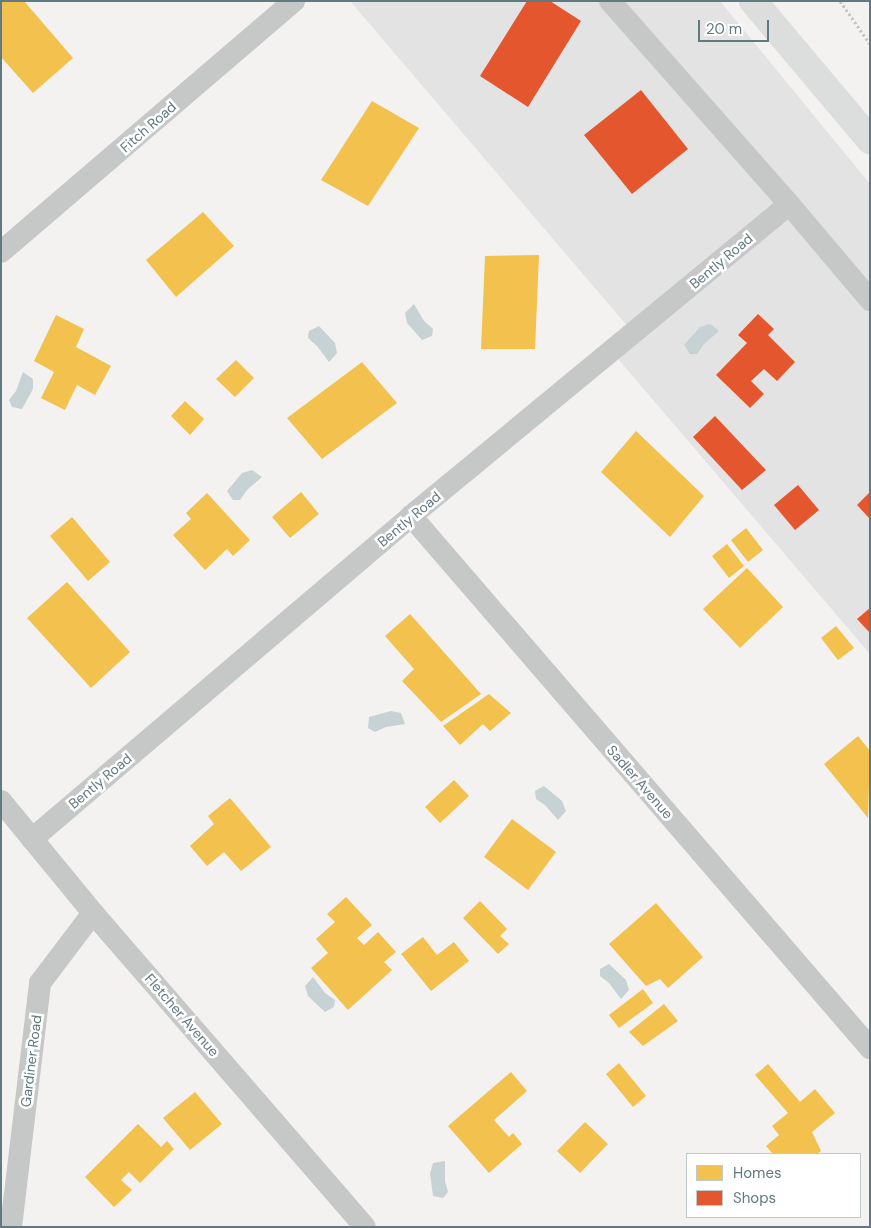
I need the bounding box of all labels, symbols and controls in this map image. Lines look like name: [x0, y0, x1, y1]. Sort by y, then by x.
scale bar: [701, 10, 772, 42]
text: 20 m: [706, 19, 742, 39]
street label: Fitch Road: [117, 98, 179, 156]
street label: Bently Road: [686, 230, 756, 292]
street label: Bently Road: [374, 488, 444, 550]
street label: Sadler Avenue: [603, 742, 677, 822]
street label: Bently Road: [65, 750, 135, 812]
street label: Fletcher Avenue: [142, 970, 222, 1060]
street label: Gardiner Road: [17, 1014, 45, 1108]
legend: [686, 1153, 861, 1218]
text: Homes: [733, 1163, 782, 1183]
text: Shops: [733, 1188, 776, 1208]

